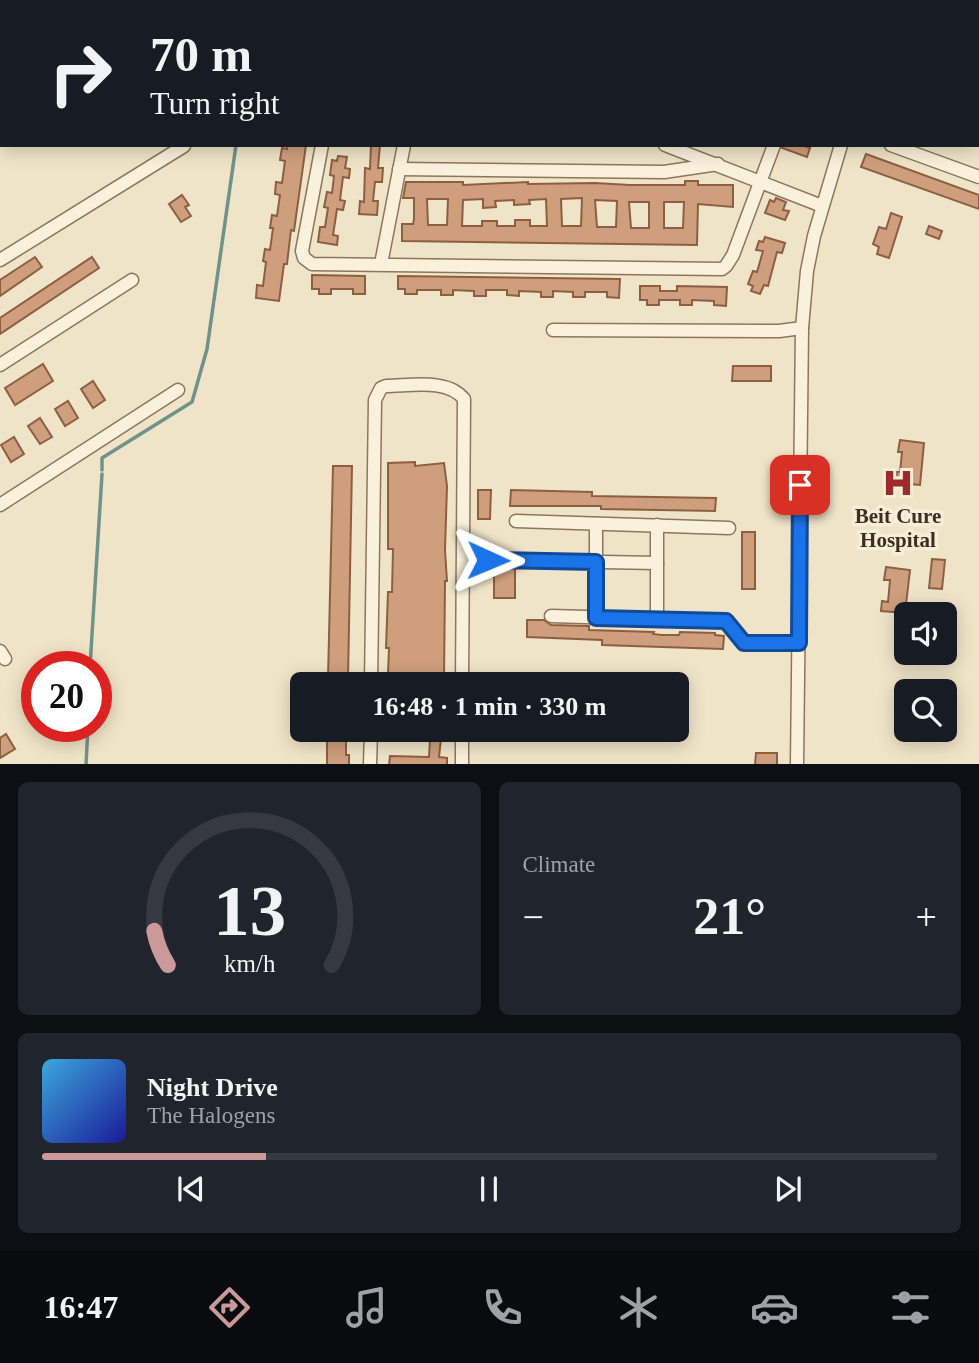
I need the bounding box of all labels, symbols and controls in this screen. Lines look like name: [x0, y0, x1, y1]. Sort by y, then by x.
text: 70 m: [150, 27, 252, 82]
icon: right: [35, 28, 126, 119]
text: Turn right: [150, 85, 280, 121]
pin: [770, 455, 830, 515]
icon: arrive: [781, 466, 819, 504]
hospital icon: Beit Cure Hospital: [881, 466, 915, 500]
place label: Beit Cure Hospital: [855, 504, 941, 552]
position arrow: [451, 523, 525, 597]
map controls: [894, 602, 957, 742]
button: sound: [894, 602, 957, 665]
speed limit sign: 20: [21, 651, 112, 742]
button: search: [894, 679, 957, 742]
text: 16:48 · 1 min · 330 m: [373, 692, 607, 721]
text: Climate: [523, 852, 595, 877]
text: 13: [213, 870, 286, 951]
text: 21°: [693, 888, 766, 945]
text: −: [523, 896, 544, 938]
text: +: [916, 896, 937, 938]
text: km/h: [224, 949, 275, 976]
text: Night Drive: [147, 1073, 278, 1102]
text: The Halogens: [147, 1103, 275, 1128]
icon: previous: [172, 1170, 210, 1208]
icon: pause: [470, 1170, 508, 1208]
icon: next: [769, 1170, 807, 1208]
icon: directions: [205, 1283, 254, 1332]
icon: music: [342, 1283, 391, 1332]
icon: phone: [478, 1283, 527, 1332]
icon: climate: [614, 1283, 663, 1332]
icon: car: [750, 1283, 799, 1332]
icon: filters: [886, 1283, 935, 1332]
text: 16:47: [44, 1289, 118, 1325]

